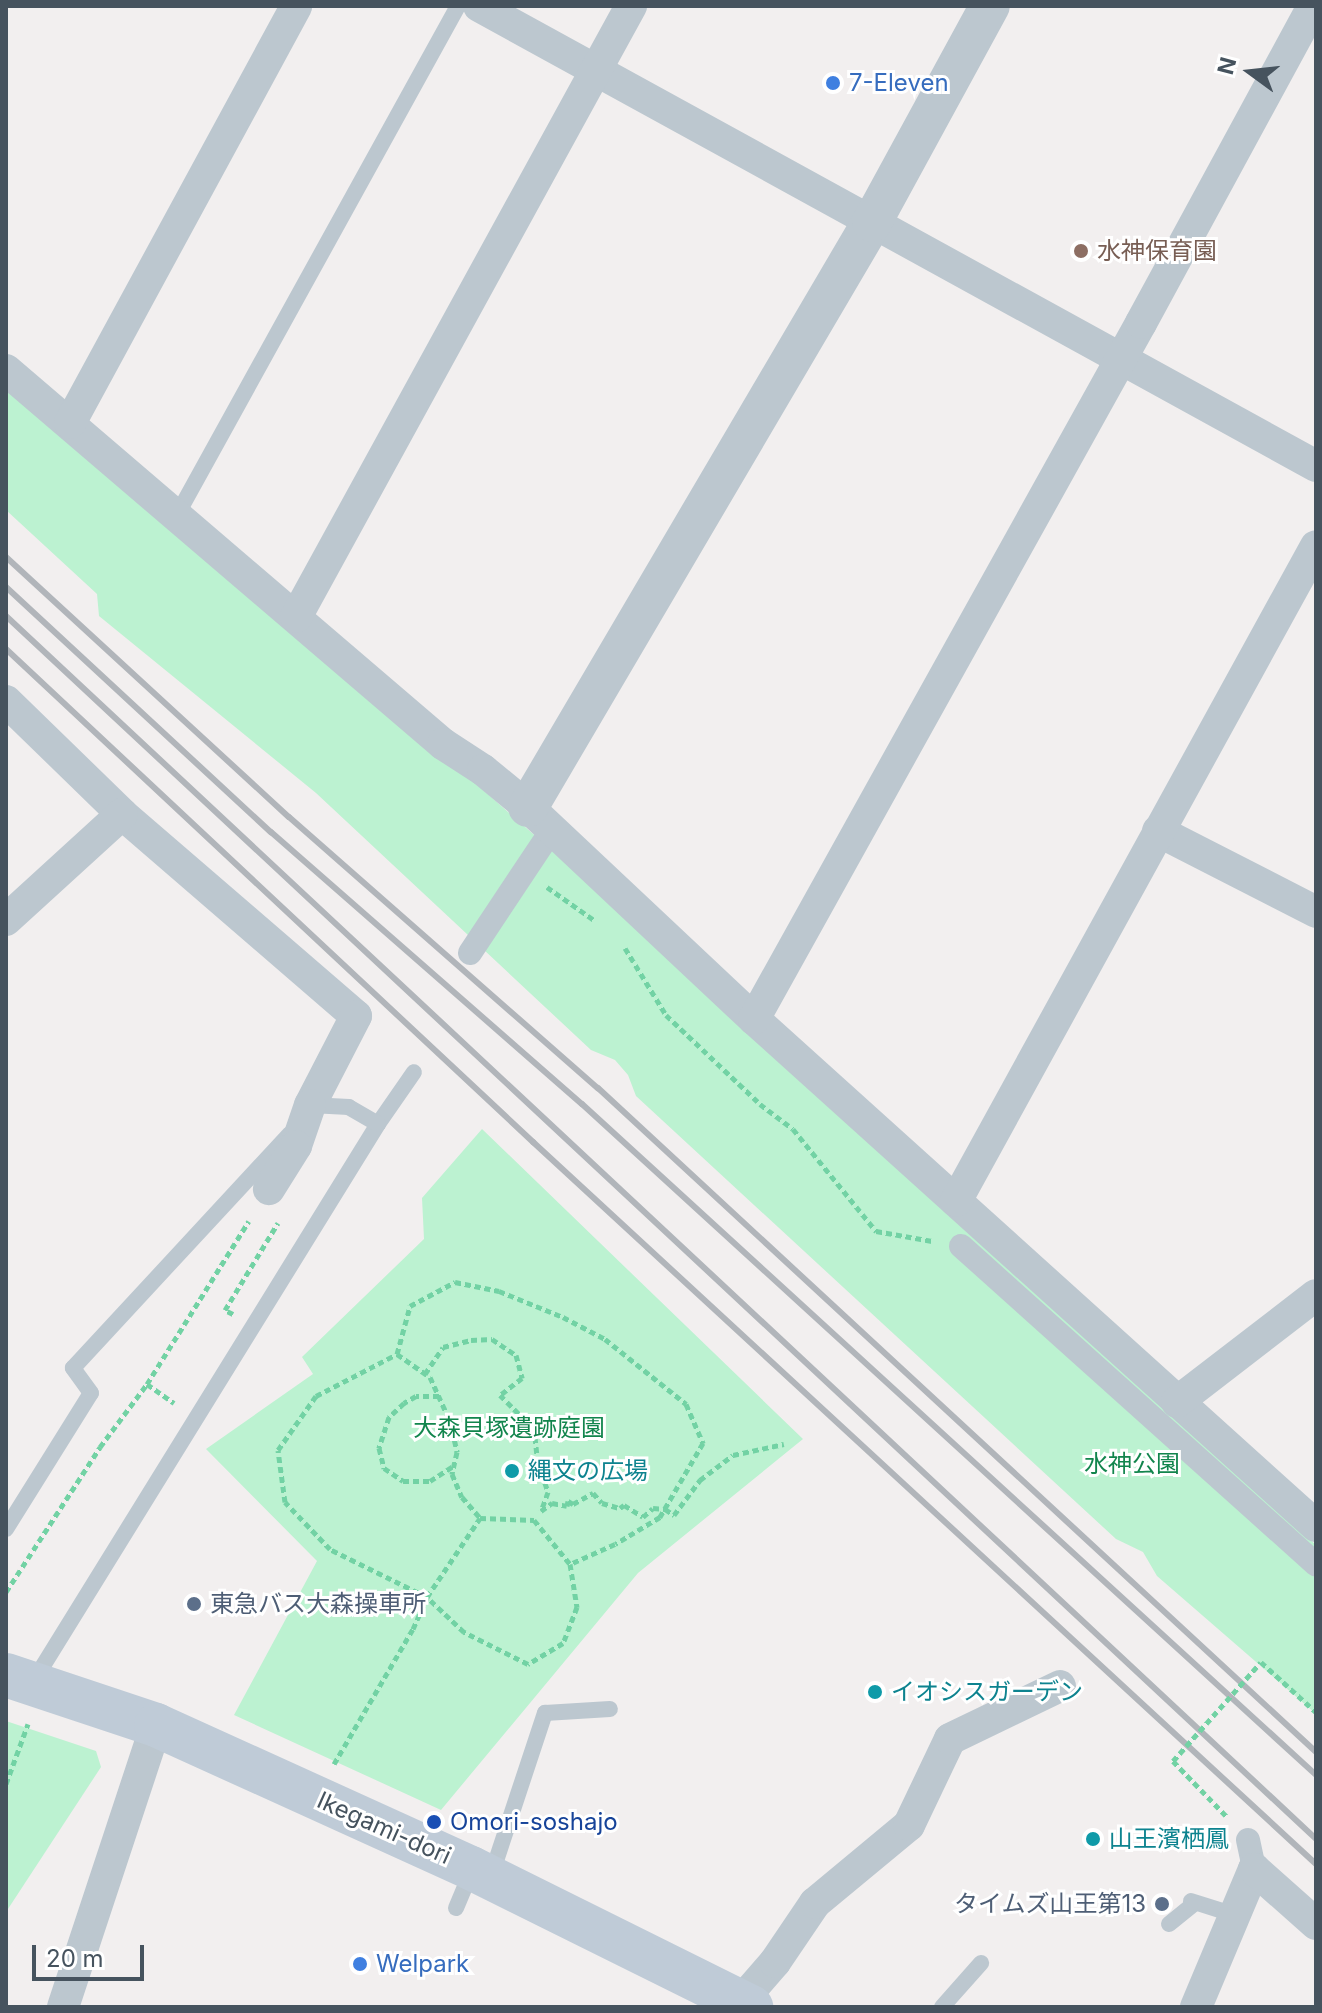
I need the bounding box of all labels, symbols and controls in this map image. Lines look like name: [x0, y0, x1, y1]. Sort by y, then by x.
north arrow: [1210, 32, 1290, 112]
text: N: [1212, 54, 1242, 77]
place label: 7-Eleven: [849, 69, 949, 97]
marker: 7-Eleven: [824, 74, 842, 92]
place label: 水神保育園: [1097, 237, 1217, 265]
marker: 水神保育園: [1072, 242, 1090, 260]
park label: 大森貝塚遺跡庭園: [413, 1414, 605, 1442]
park label: 水神公園: [1084, 1450, 1180, 1478]
place label: 縄文の広場: [528, 1457, 648, 1485]
marker: 縄文の広場: [503, 1462, 521, 1480]
place label: 東急バス大森操車所: [210, 1590, 426, 1618]
marker: 東急バス大森操車所: [185, 1595, 203, 1613]
place label: イオシスガーデン: [891, 1678, 1083, 1706]
marker: イオシスガーデン: [866, 1683, 884, 1701]
street label: Ikegami-dori: [313, 1786, 455, 1870]
place label: Omori-soshajo: [450, 1808, 618, 1836]
marker: Omori-soshajo: [425, 1813, 443, 1831]
place label: 山王濱栖鳳: [1109, 1825, 1229, 1853]
marker: 山王濱栖鳳: [1084, 1830, 1102, 1848]
place label: タイムズ山王第13: [953, 1890, 1146, 1918]
marker: タイムズ山王第13: [1153, 1895, 1171, 1913]
scale bar: [36, 1929, 148, 1979]
text: 20 m: [46, 1944, 104, 1973]
place label: Welpark: [376, 1950, 469, 1978]
marker: Welpark: [351, 1955, 369, 1973]

